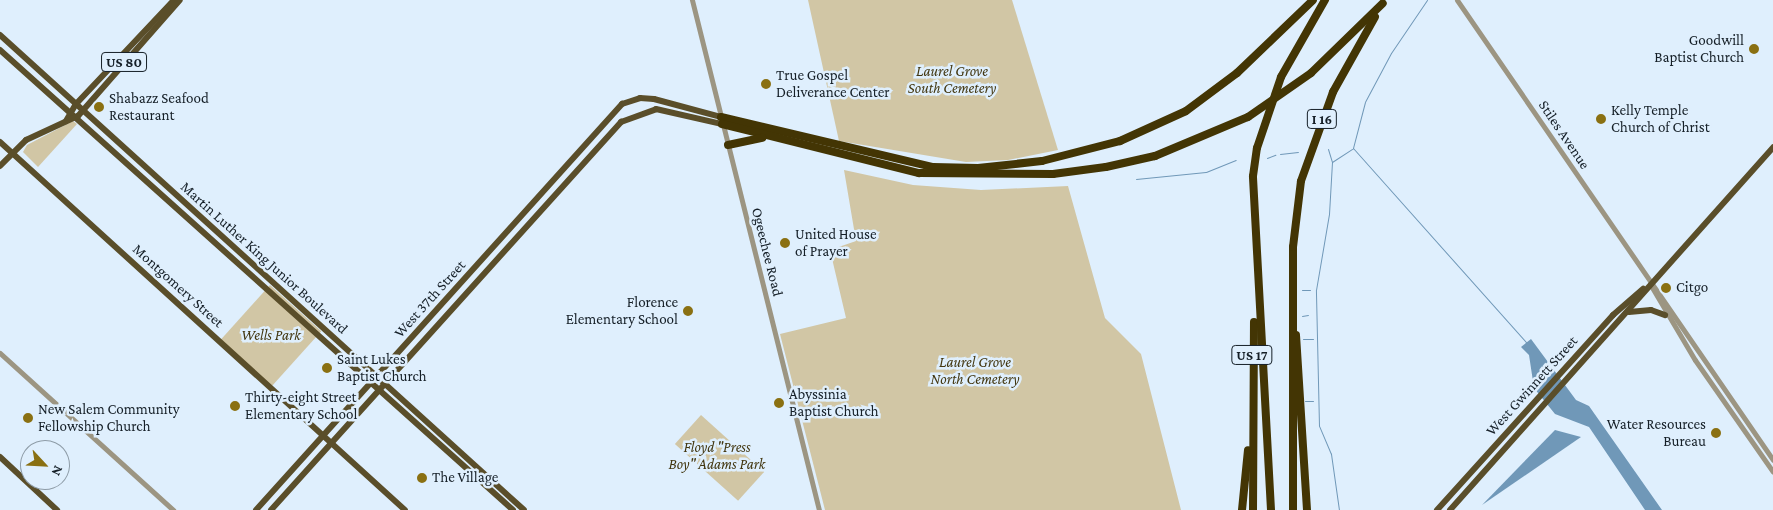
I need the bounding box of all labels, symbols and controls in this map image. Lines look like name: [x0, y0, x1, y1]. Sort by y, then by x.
place label: Goodwill Baptist Church: [1654, 31, 1744, 66]
marker: Goodwill Baptist Church: [1748, 43, 1760, 55]
road number: US 80: [100, 51, 148, 74]
park label: Laurel Grove South Cemetery: [908, 62, 996, 97]
place label: True Gospel Deliverance Center: [776, 66, 890, 101]
marker: True Gospel Deliverance Center: [760, 78, 772, 90]
place label: Shabazz Seafood Restaurant: [109, 89, 209, 124]
street label: Stiles Avenue: [1534, 97, 1594, 173]
marker: Shabazz Seafood Restaurant: [93, 101, 105, 113]
place label: Kelly Temple Church of Christ: [1611, 101, 1710, 136]
road number: I 16: [1306, 108, 1338, 130]
marker: Kelly Temple Church of Christ: [1595, 113, 1607, 125]
street label: Martin Luther King Junior Boulevard: [177, 178, 351, 338]
street label: Ogeechee Road: [747, 206, 787, 298]
place label: United House of Prayer: [795, 225, 877, 260]
marker: United House of Prayer: [779, 237, 791, 249]
street label: Montgomery Street: [129, 240, 227, 332]
street label: West 37th Street: [390, 256, 470, 342]
place label: Citgo: [1676, 279, 1708, 297]
marker: Citgo: [1660, 282, 1672, 294]
place label: Florence Elementary School: [566, 293, 678, 328]
marker: Florence Elementary School: [682, 305, 694, 317]
park label: Wells Park: [241, 327, 301, 345]
street label: West Gwinnett Street: [1482, 332, 1582, 440]
road number: US 17: [1231, 344, 1273, 366]
place label: Saint Lukes Baptist Church: [337, 350, 427, 385]
park label: Laurel Grove North Cemetery: [931, 353, 1019, 388]
marker: Saint Lukes Baptist Church: [321, 362, 333, 374]
place label: Abyssinia Baptist Church: [789, 385, 879, 420]
place label: Thirty-eight Street Elementary School: [245, 388, 357, 423]
marker: Abyssinia Baptist Church: [773, 397, 785, 409]
place label: New Salem Community Fellowship Church: [38, 400, 180, 435]
marker: Thirty-eight Street Elementary School: [229, 400, 241, 412]
marker: New Salem Community Fellowship Church: [22, 412, 34, 424]
place label: Water Resources Bureau: [1607, 415, 1706, 450]
marker: Water Resources Bureau: [1710, 427, 1722, 439]
park label: Floyd "Press Boy" Adams Park: [669, 438, 765, 473]
north arrow: [20, 440, 70, 490]
text: N: [48, 463, 67, 479]
place label: The Village: [432, 469, 498, 487]
marker: The Village: [416, 472, 428, 484]

